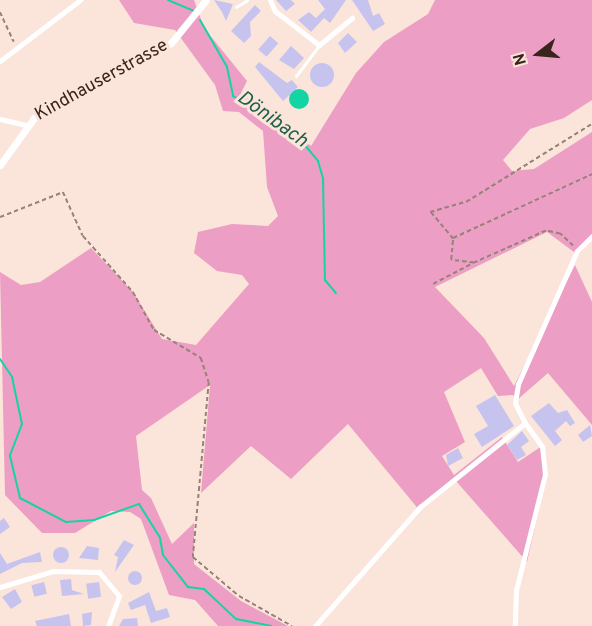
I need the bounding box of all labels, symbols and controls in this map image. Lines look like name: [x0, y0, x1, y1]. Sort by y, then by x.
north arrow: [508, 24, 568, 84]
street label: Kindhauserstrasse: [32, 36, 172, 126]
text: N: [509, 51, 532, 67]
water label: Dönibach: [232, 86, 312, 154]

